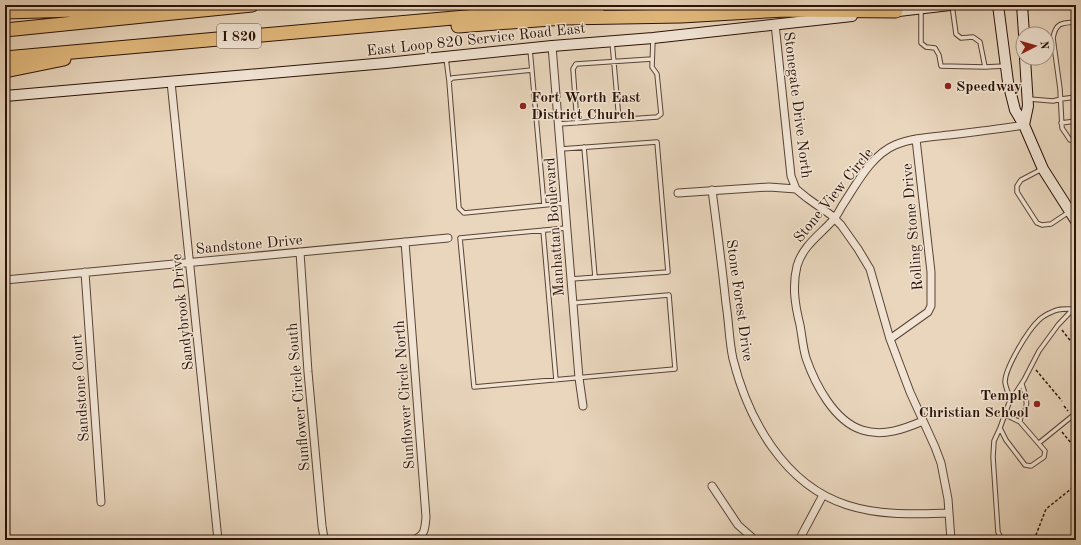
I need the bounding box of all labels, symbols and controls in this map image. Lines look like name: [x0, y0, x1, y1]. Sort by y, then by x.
street label: East Loop 820 Service Road East: [366, 22, 586, 59]
road number: I 820: [217, 24, 261, 48]
north arrow: [1015, 26, 1055, 66]
street label: Stonegate Drive North: [780, 31, 813, 179]
text: N: [1038, 40, 1049, 50]
place label: Speedway: [956, 80, 1022, 95]
marker: Speedway: [943, 81, 953, 91]
place label: Fort Worth East District Church: [531, 91, 641, 123]
marker: Fort Worth East District Church: [518, 101, 528, 111]
street label: Stone View Circle: [792, 146, 877, 246]
street label: Manhattan Boulevard: [543, 157, 568, 297]
street label: Rolling Stone Drive: [900, 162, 927, 291]
street label: Sandstone Drive: [195, 233, 303, 258]
street label: Stone Forest Drive: [723, 238, 754, 362]
street label: Sandybrook Drive: [170, 253, 197, 371]
street label: Sunflower Circle North: [393, 320, 418, 470]
street label: Sunflower Circle South: [286, 322, 313, 472]
street label: Sandstone Court: [70, 334, 93, 442]
place label: Temple Christian School: [919, 389, 1029, 421]
marker: Temple Christian School: [1032, 399, 1042, 409]

